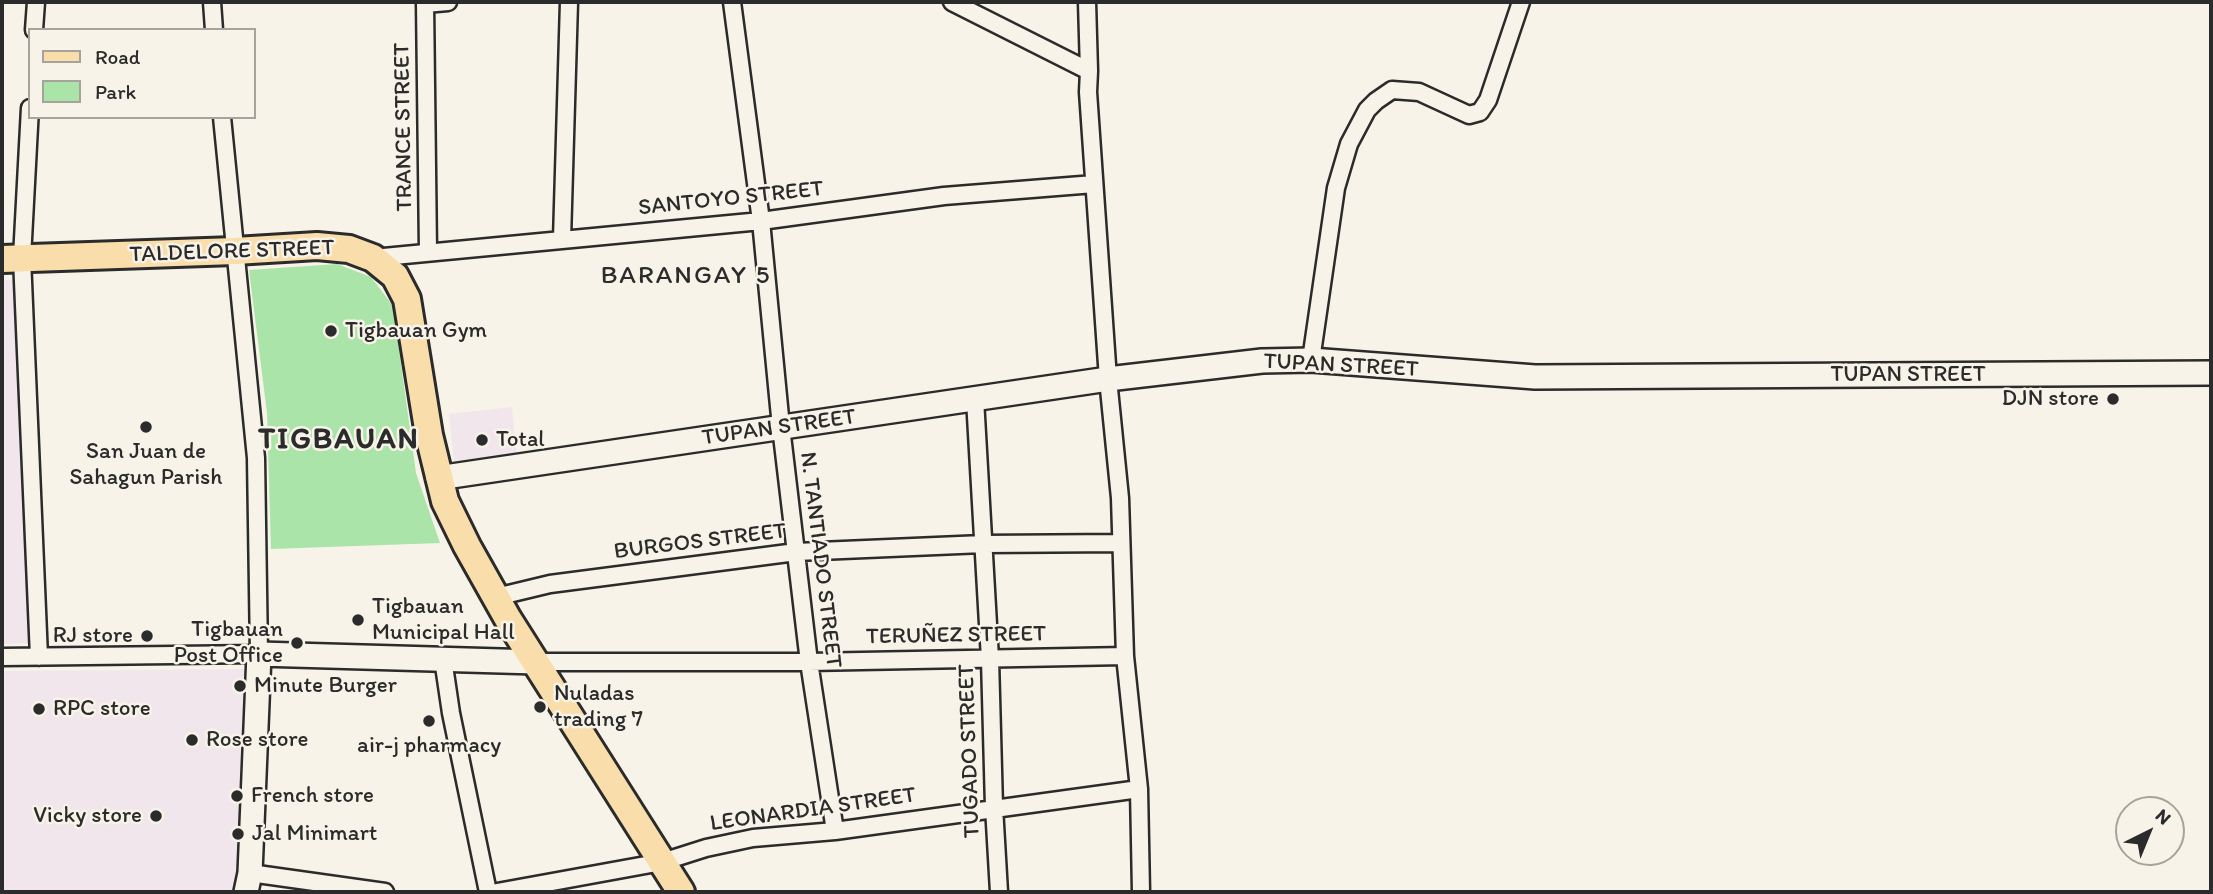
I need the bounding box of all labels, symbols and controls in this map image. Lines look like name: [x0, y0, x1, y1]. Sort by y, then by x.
legend: [28, 28, 256, 119]
street label: TRANCE STREET: [389, 42, 419, 212]
text: Road: [95, 44, 140, 69]
text: Park: [95, 79, 136, 104]
street label: SANTOYO STREET: [637, 176, 825, 222]
street label: TALDELORE STREET: [129, 235, 335, 269]
district label: BARANGAY 5: [601, 260, 771, 292]
place label: Tigbauan Gym: [345, 317, 487, 345]
marker: Tigbauan Gym: [323, 323, 339, 339]
street label: TUPAN STREET: [1263, 348, 1419, 384]
street label: TUPAN STREET: [1830, 361, 1986, 389]
place label: DJN store: [2002, 385, 2099, 413]
marker: DJN store: [2105, 391, 2121, 407]
street label: TUPAN STREET: [700, 404, 858, 452]
marker: San Juan de Sahagun Parish: [138, 419, 154, 435]
district label: TIGBAUAN: [259, 422, 419, 458]
place label: Total: [496, 426, 545, 454]
marker: Total: [474, 432, 490, 448]
place label: San Juan de Sahagun Parish: [69, 438, 223, 492]
street label: N. TANTIADO STREET: [793, 450, 847, 670]
street label: BURGOS STREET: [612, 518, 788, 566]
place label: Tigbauan Municipal Hall: [372, 593, 515, 647]
marker: Tigbauan Municipal Hall: [350, 612, 366, 628]
place label: Tigbauan Post Office: [174, 616, 283, 670]
street label: TERUÑEZ STREET: [866, 621, 1046, 651]
place label: RJ store: [53, 622, 133, 650]
marker: RJ store: [139, 628, 155, 644]
marker: Tigbauan Post Office: [289, 635, 305, 651]
street label: TUGADO STREET: [953, 663, 987, 839]
place label: Minute Burger: [254, 672, 397, 700]
marker: Minute Burger: [232, 678, 248, 694]
place label: Nuladas trading 7: [554, 680, 643, 734]
place label: RPC store: [53, 695, 151, 723]
marker: Nuladas trading 7: [532, 699, 548, 715]
marker: RPC store: [31, 701, 47, 717]
marker: air-j pharmacy: [421, 713, 437, 729]
place label: Rose store: [206, 726, 309, 754]
marker: Rose store: [184, 732, 200, 748]
place label: air-j pharmacy: [357, 732, 501, 760]
place label: French store: [251, 782, 374, 810]
street label: LEONARDIA STREET: [708, 782, 918, 838]
marker: French store: [229, 788, 245, 804]
north arrow: [2115, 796, 2185, 866]
place label: Vicky store: [33, 802, 142, 830]
text: N: [2151, 804, 2176, 830]
marker: Vicky store: [148, 808, 164, 824]
place label: Jal Minimart: [252, 820, 377, 848]
marker: Jal Minimart: [230, 826, 246, 842]

